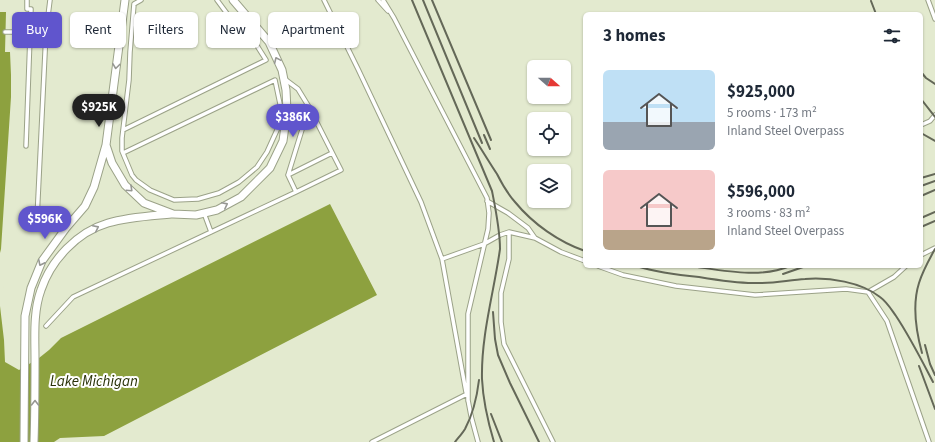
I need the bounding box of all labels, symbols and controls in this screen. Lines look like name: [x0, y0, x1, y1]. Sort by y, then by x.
chip: Buy: [12, 12, 62, 48]
chip: Rent: [70, 12, 126, 48]
chip: Filters: [134, 12, 198, 48]
chip: New: [206, 12, 260, 48]
chip: Apartment: [268, 12, 359, 48]
text: 3 homes: [603, 24, 665, 48]
icon: filters: [881, 25, 903, 47]
one-way arrow: [274, 57, 282, 65]
north arrow: [527, 60, 571, 104]
map controls: [527, 60, 571, 208]
one-way arrow: [112, 63, 121, 70]
text: $925,000: [727, 80, 795, 104]
icon: home: [635, 86, 683, 134]
pin: $925K: [71, 94, 127, 128]
text: $925K: [81, 98, 117, 116]
pin: $386K: [265, 104, 321, 138]
text: 5 rooms · 173 m²: [727, 104, 817, 122]
text: $386K: [275, 108, 311, 126]
button: locate: [527, 112, 571, 156]
text: Inland Steel Overpass: [727, 122, 844, 140]
button: layers: [527, 164, 571, 208]
text: $596,000: [727, 180, 795, 204]
one-way arrow: [125, 184, 133, 192]
icon: home: [635, 186, 683, 234]
one-way arrow: [220, 203, 228, 210]
text: 3 rooms · 83 m²: [727, 204, 810, 222]
pin: $596K: [17, 206, 73, 240]
text: $596K: [27, 210, 63, 228]
text: Inland Steel Overpass: [727, 222, 844, 240]
one-way arrow: [92, 225, 99, 233]
one-way arrow: [38, 259, 46, 267]
water label: Lake Michigan: [50, 371, 138, 392]
one-way arrow: [31, 400, 39, 406]

